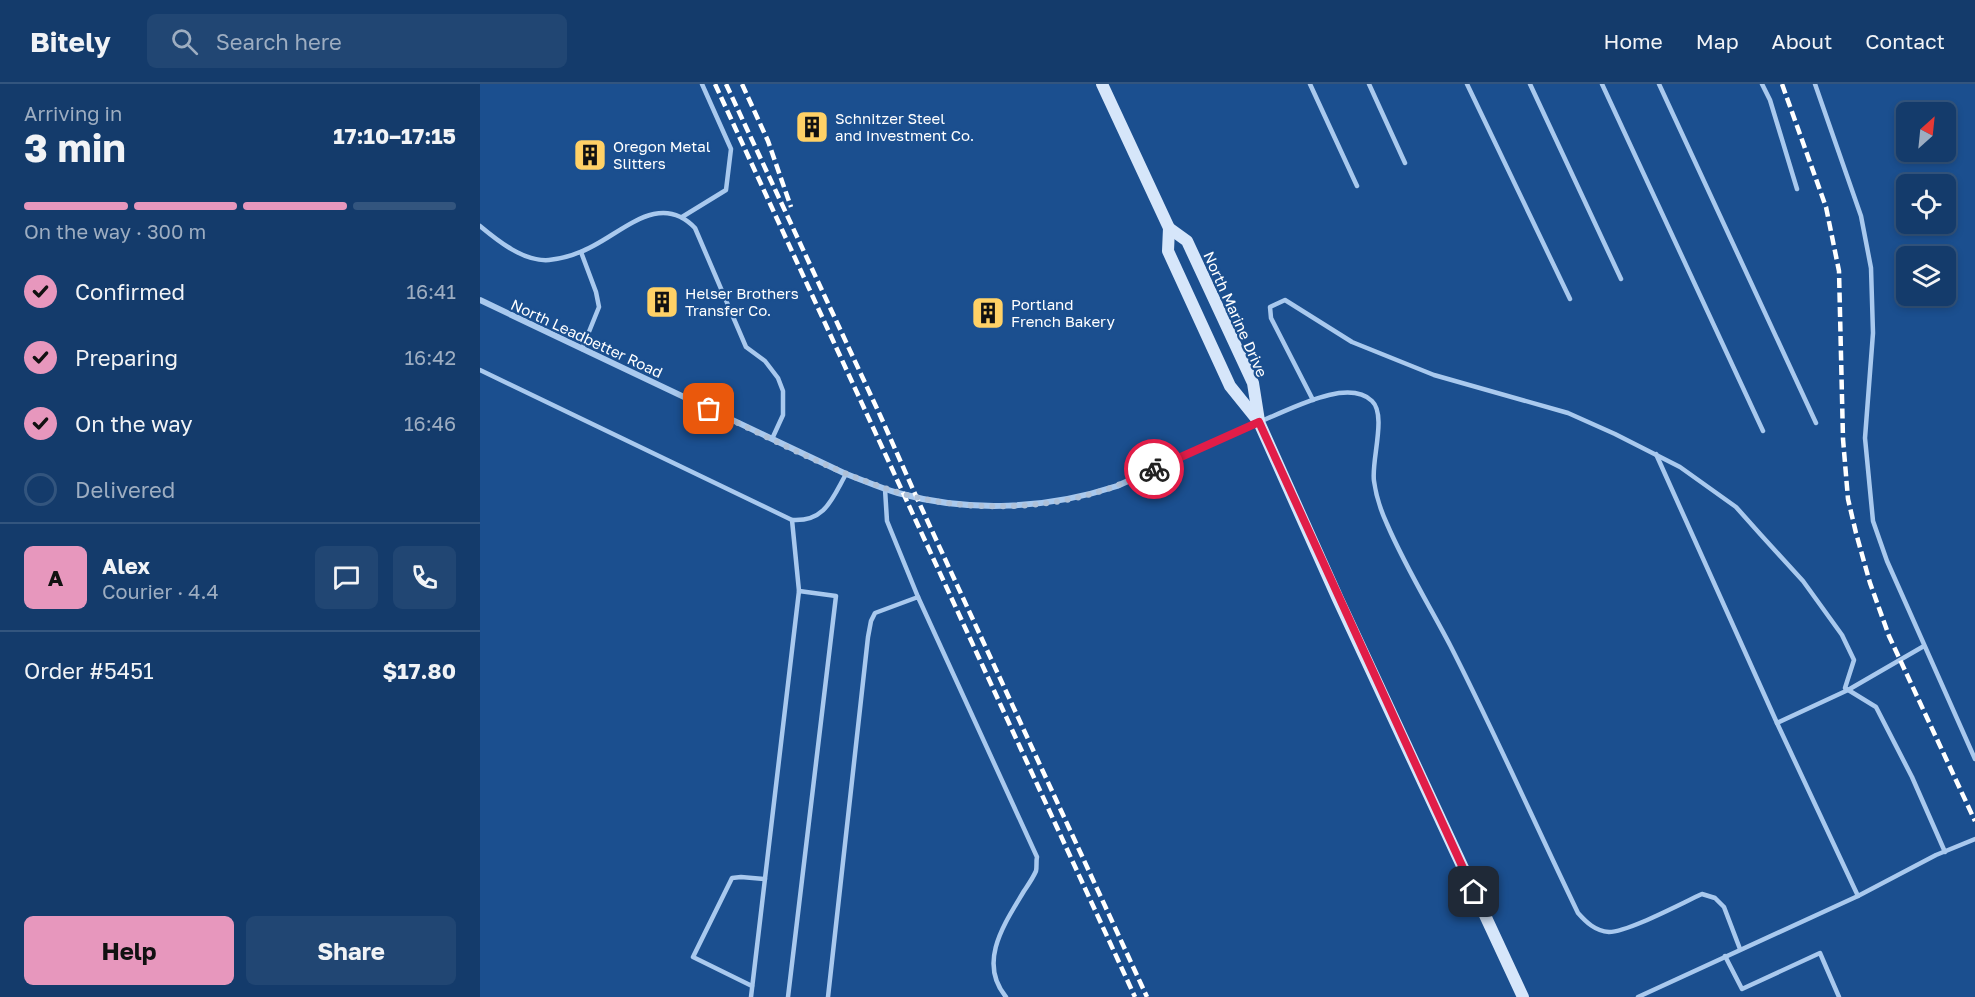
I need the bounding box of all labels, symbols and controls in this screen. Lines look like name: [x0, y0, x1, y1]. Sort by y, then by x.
search box: [147, 14, 567, 68]
text: Bitely: [30, 25, 111, 58]
icon: search: [168, 25, 201, 58]
text: Search here: [216, 28, 342, 55]
text: Home: [1603, 28, 1663, 54]
text: Map: [1696, 28, 1739, 54]
text: About: [1772, 28, 1832, 54]
text: Contact: [1865, 28, 1945, 54]
text: Arriving in: [24, 101, 122, 125]
north arrow: [1896, 102, 1956, 162]
map controls: [1896, 102, 1956, 306]
building icon: Schnitzer Steel and Investment Co.: [794, 109, 830, 145]
place label: Schnitzer Steel and Investment Co.: [835, 109, 974, 144]
text: 17:10–17:15: [333, 122, 456, 149]
text: 3 min: [24, 124, 126, 171]
building icon: Oregon Metal Slitters: [572, 137, 608, 173]
place label: Oregon Metal Slitters: [613, 137, 711, 172]
button: locate: [1896, 174, 1956, 234]
text: On the way · 300 m: [24, 219, 206, 243]
button: layers: [1896, 246, 1956, 306]
street label: North Marine Drive: [1200, 248, 1272, 380]
icon: check: [24, 275, 57, 308]
text: Confirmed: [75, 278, 185, 305]
text: 16:41: [406, 279, 456, 303]
building icon: Helser Brothers Transfer Co.: [644, 284, 680, 320]
place label: Helser Brothers Transfer Co.: [685, 284, 799, 319]
street label: North Leadbetter Road: [508, 295, 666, 381]
building icon: Portland French Bakery: [970, 295, 1006, 331]
place label: Portland French Bakery: [1011, 295, 1115, 330]
icon: check: [24, 341, 57, 374]
text: Preparing: [75, 344, 178, 371]
text: 16:42: [404, 345, 456, 369]
pin: [683, 383, 734, 434]
icon: bag: [692, 392, 725, 425]
icon: check: [24, 407, 57, 440]
text: On the way: [75, 410, 193, 437]
text: 16:46: [404, 411, 456, 435]
courier: [1124, 439, 1184, 499]
icon: bike: [1138, 453, 1171, 486]
text: Delivered: [75, 476, 175, 503]
button: chat: [315, 546, 378, 609]
button: phone: [393, 546, 456, 609]
text: Alex: [102, 552, 150, 579]
text: A: [48, 564, 63, 591]
text: Courier · 4.4: [102, 579, 219, 603]
text: Order #5451: [24, 657, 154, 684]
text: $17.80: [383, 657, 456, 684]
pin: [1448, 866, 1499, 917]
icon: home: [1457, 875, 1490, 908]
button: Help: [24, 916, 234, 985]
button: Share: [246, 916, 456, 985]

